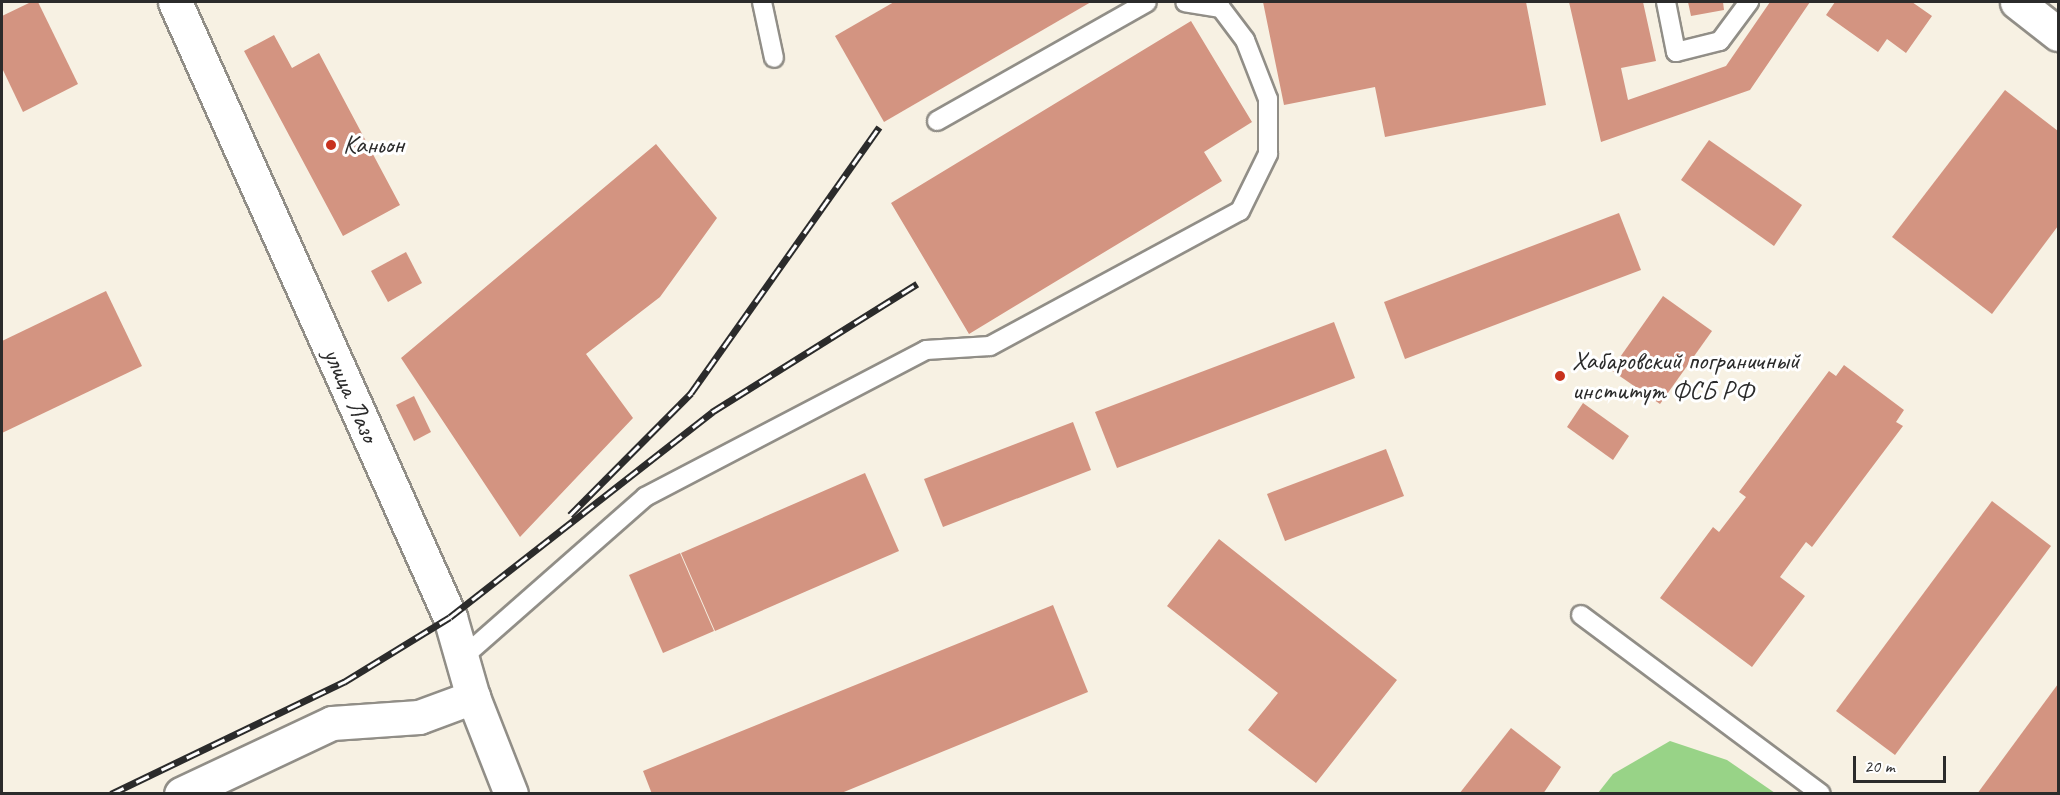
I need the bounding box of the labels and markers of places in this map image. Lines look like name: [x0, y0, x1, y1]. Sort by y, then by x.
place label: Каньон: [343, 129, 404, 161]
marker: Каньон: [324, 138, 338, 152]
place label: Хабаровский пограничный институт ФСБ РФ: [1572, 345, 1799, 406]
marker: Хабаровский пограничный институт ФСБ РФ: [1553, 369, 1567, 383]

